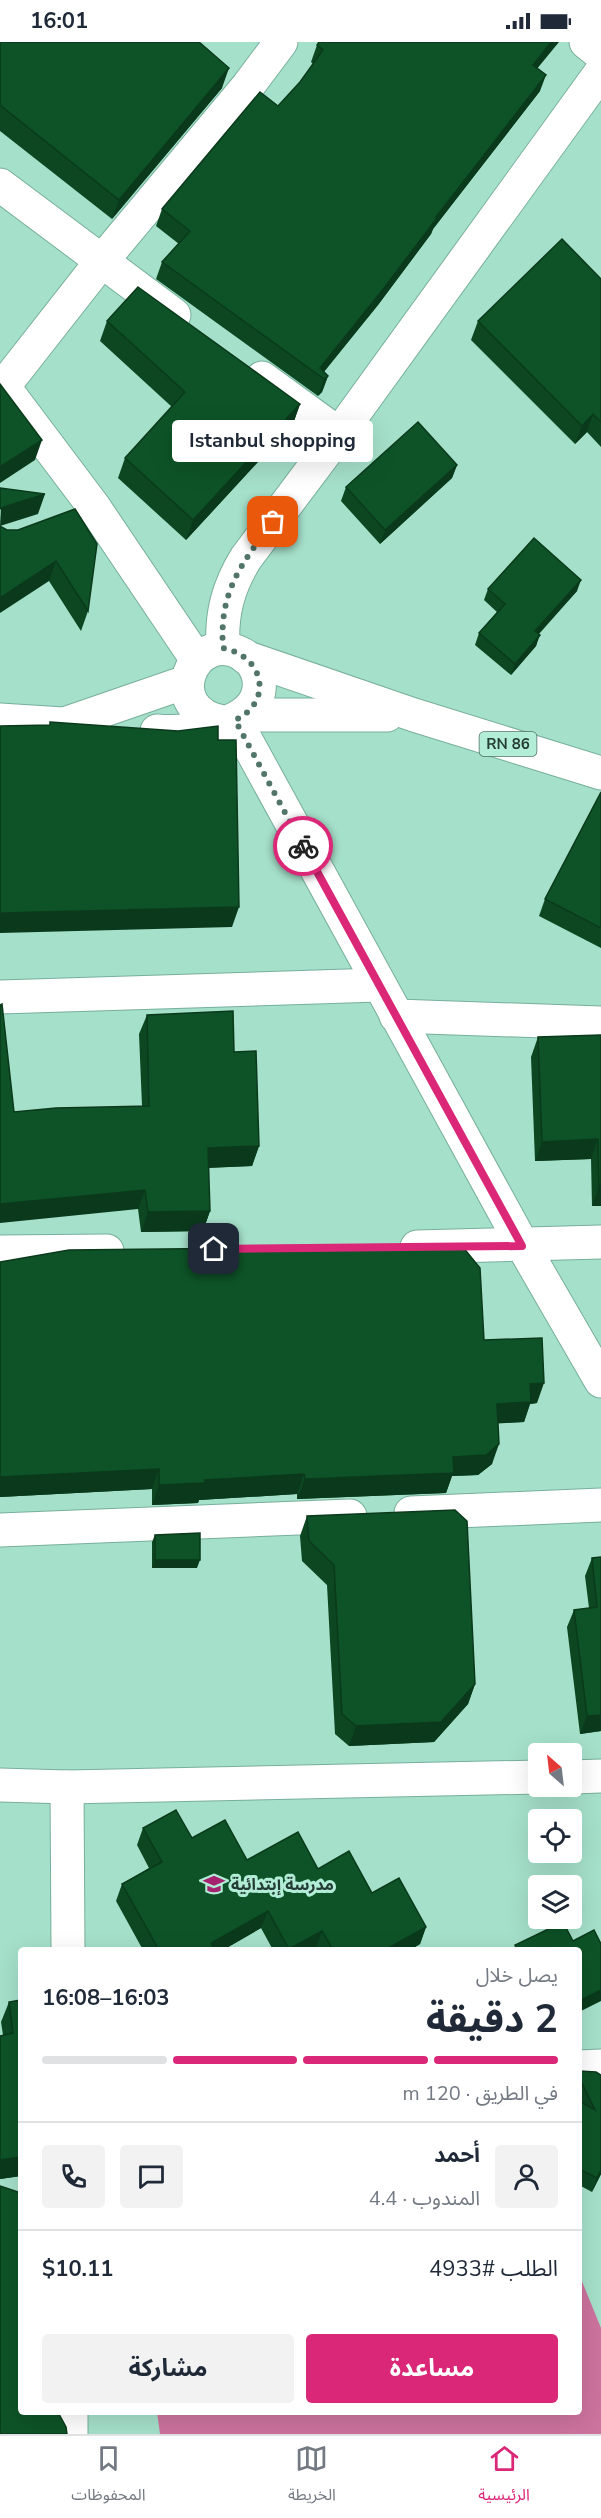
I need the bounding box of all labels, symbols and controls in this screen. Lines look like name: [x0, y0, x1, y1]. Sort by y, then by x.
text: 16:01: [30, 6, 88, 36]
callout: Istanbul shopping: [172, 420, 374, 462]
text: Istanbul shopping: [189, 427, 356, 454]
pin: [247, 496, 298, 547]
icon: bag: [256, 505, 289, 538]
road number: RN 86: [480, 732, 536, 756]
courier: [273, 816, 333, 876]
icon: bike: [287, 830, 320, 863]
pin: [188, 1223, 239, 1274]
icon: home: [197, 1232, 230, 1265]
north arrow: [528, 1743, 582, 1797]
map controls: [528, 1743, 582, 1929]
button: locate: [528, 1809, 582, 1863]
school or university icon: مدرسة إبتدائية: [202, 1872, 226, 1896]
place label: مدرسة إبتدائية: [231, 1874, 334, 1896]
button: layers: [528, 1875, 582, 1929]
text: يصل خلال: [476, 1962, 558, 1989]
text: 16:03–16:08: [42, 1983, 170, 2013]
text: 2 دقيقة: [426, 1993, 558, 2046]
text: في الطريق · 120 m: [402, 2080, 558, 2107]
text: أحمد: [434, 2140, 480, 2170]
button: phone: [42, 2145, 105, 2208]
button: chat: [120, 2145, 183, 2208]
button: person: [495, 2145, 558, 2208]
text: المندوب · 4.4: [369, 2185, 480, 2212]
text: $10.11: [42, 2254, 113, 2284]
text: الطلب #4933: [429, 2254, 558, 2284]
button: مشاركة: [42, 2334, 294, 2403]
button: مساعدة: [306, 2334, 558, 2403]
tab: المحفوظات: [71, 2442, 146, 2512]
tab: الخريطة: [288, 2442, 336, 2512]
tab: الرئيسية: [478, 2442, 530, 2512]

